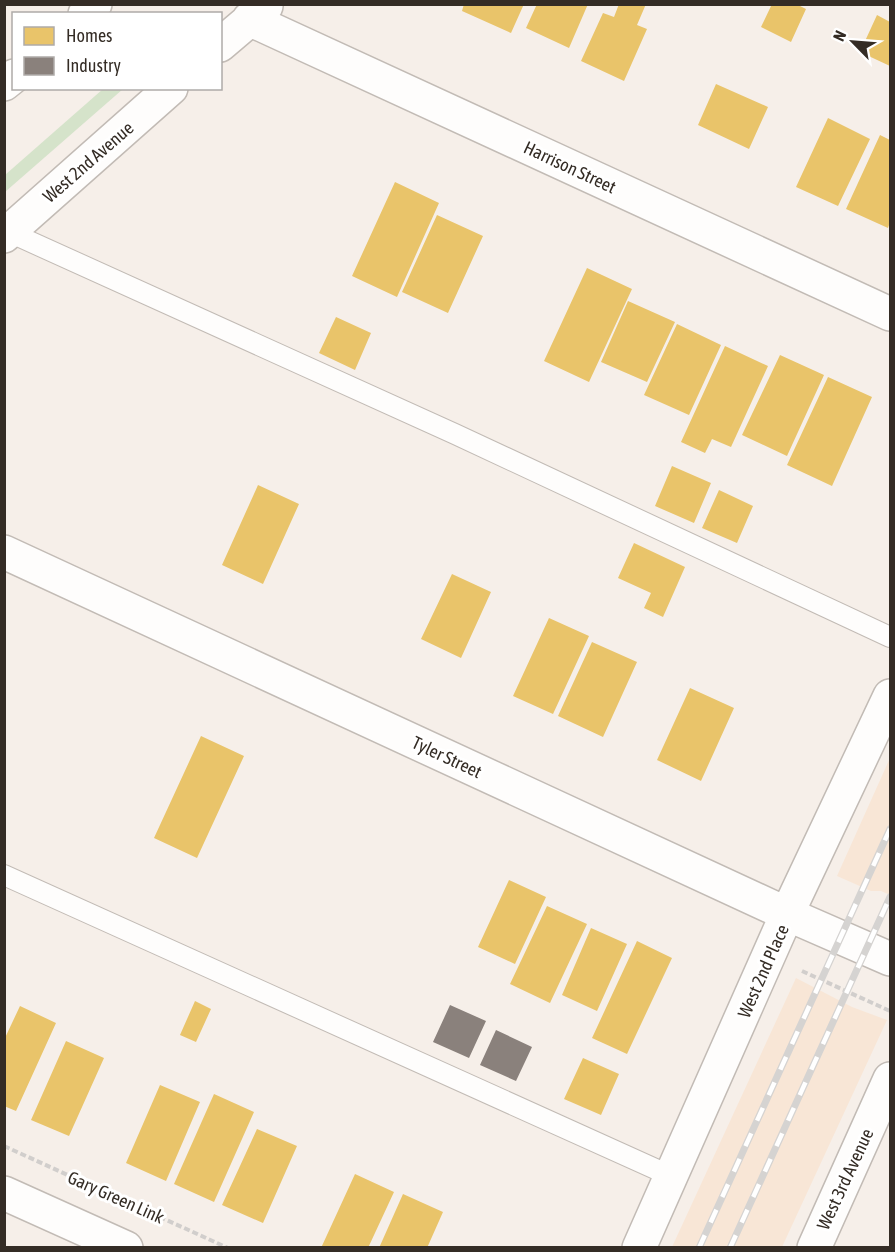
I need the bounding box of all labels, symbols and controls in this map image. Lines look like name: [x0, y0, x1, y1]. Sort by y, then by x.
legend: [12, 12, 222, 90]
north arrow: [823, 12, 883, 72]
text: Homes: [66, 25, 112, 46]
text: N: [829, 28, 850, 44]
text: Industry: [66, 55, 121, 76]
street label: West 2nd Avenue: [39, 117, 137, 207]
street label: Harrison Street: [521, 137, 619, 197]
street label: Tyler Street: [409, 732, 485, 782]
street label: West 2nd Place: [733, 921, 793, 1021]
street label: West 3rd Avenue: [812, 1125, 878, 1233]
street label: Gary Green Link: [65, 1166, 167, 1228]

